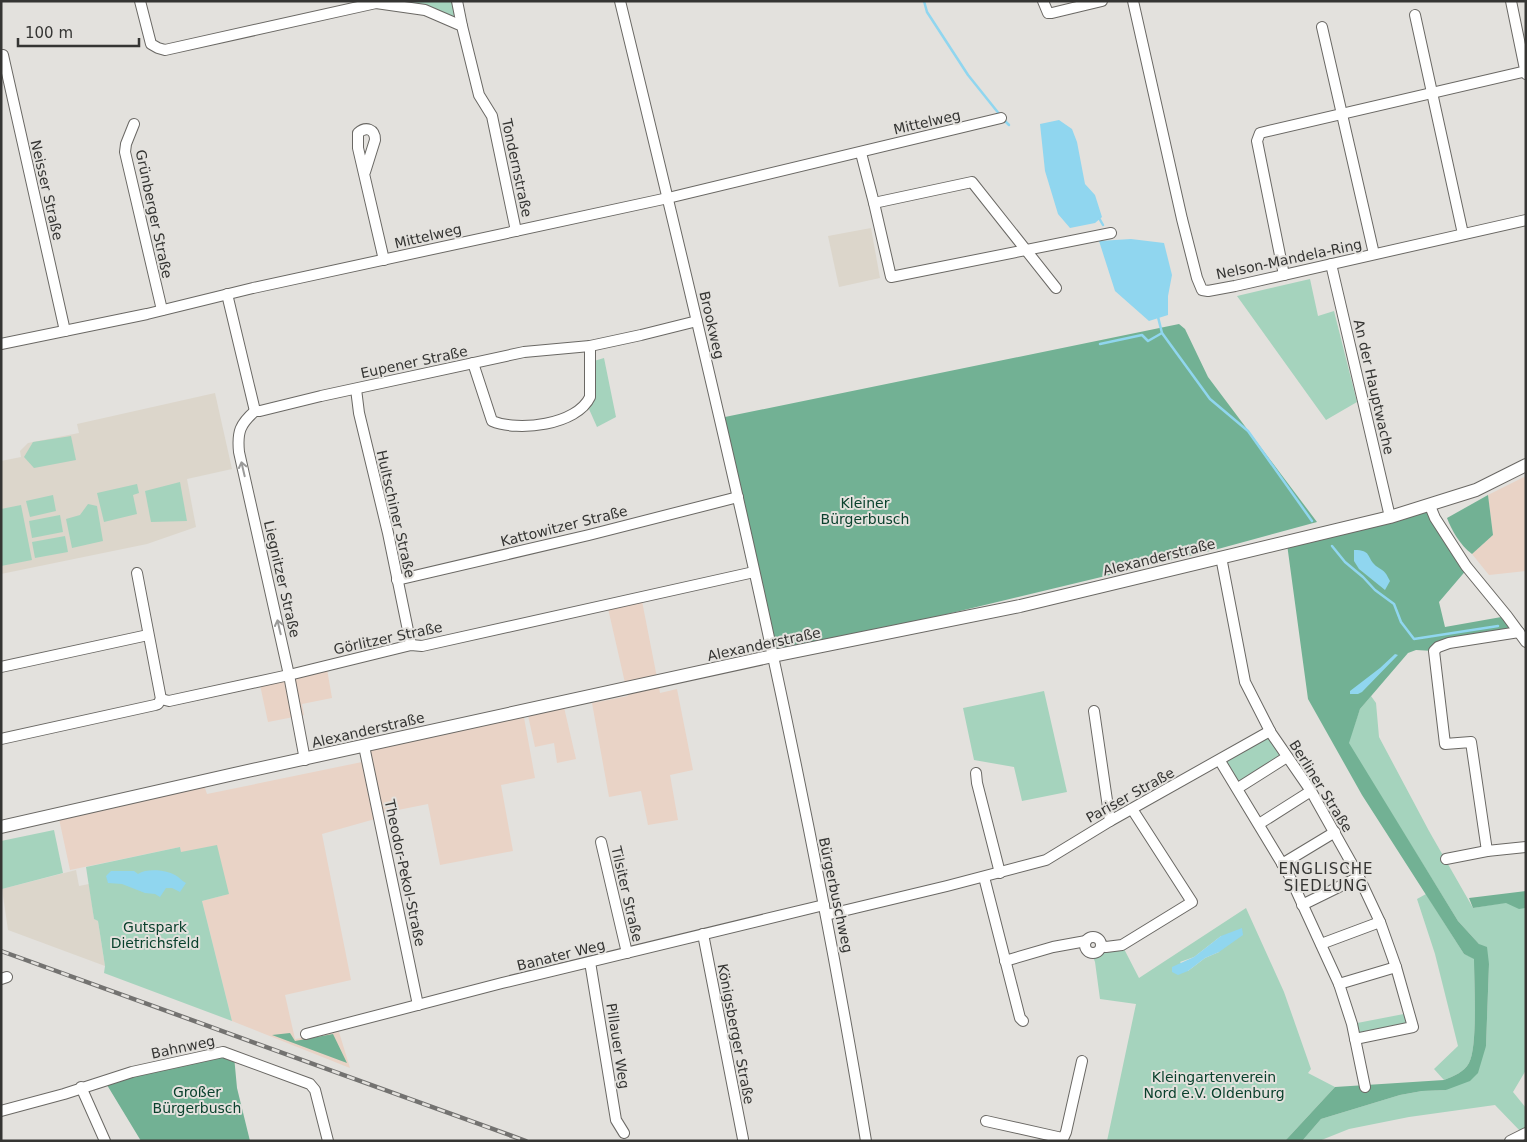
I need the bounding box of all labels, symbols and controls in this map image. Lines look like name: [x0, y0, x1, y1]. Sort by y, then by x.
scale bar: [18, 15, 139, 47]
text: 100 m: [25, 24, 73, 42]
street label: Mittelweg: [892, 107, 962, 137]
street label: Tondernstraße: [499, 116, 535, 219]
street label: Neisser Straße: [28, 138, 66, 242]
street label: Grünberger Straße: [133, 148, 175, 280]
street label: Mittelweg: [393, 221, 463, 251]
street label: Nelson-Mandela-Ring: [1215, 236, 1363, 282]
street label: Brookweg: [696, 289, 728, 361]
street label: An der Hauptwache: [1351, 318, 1397, 456]
street label: Eupener Straße: [359, 343, 469, 381]
street label: Hultschiner Straße: [374, 449, 418, 579]
one-way arrow: [238, 461, 247, 477]
park label: Kleiner Bürgerbusch: [821, 495, 909, 527]
street label: Kattowitzer Straße: [499, 502, 629, 550]
street label: Liegnitzer Straße: [261, 519, 303, 639]
street label: Alexanderstraße: [1101, 535, 1217, 579]
one-way arrow: [274, 619, 283, 635]
street label: Görlitzer Straße: [332, 619, 444, 657]
street label: Alexanderstraße: [706, 624, 822, 664]
street label: Alexanderstraße: [310, 709, 426, 751]
street label: Berliner Straße: [1286, 737, 1356, 835]
street label: Pariser Straße: [1083, 764, 1177, 826]
street label: Theodor-Pekol-Straße: [381, 797, 428, 948]
street label: Bürgerbuschweg: [816, 836, 856, 954]
street label: Tilsiter Straße: [608, 844, 646, 943]
district label: ENGLISCHE SIEDLUNG: [1279, 860, 1373, 895]
park label: Gutspark Dietrichsfeld: [111, 919, 199, 951]
street label: Banater Weg: [515, 936, 607, 974]
street label: Königsberger Straße: [715, 962, 757, 1106]
street label: Pillauer Weg: [603, 1002, 633, 1090]
street label: Bahnweg: [150, 1032, 216, 1062]
park label: Kleingartenverein Nord e.V. Oldenburg: [1143, 1069, 1285, 1101]
park label: Großer Bürgerbusch: [153, 1084, 241, 1116]

